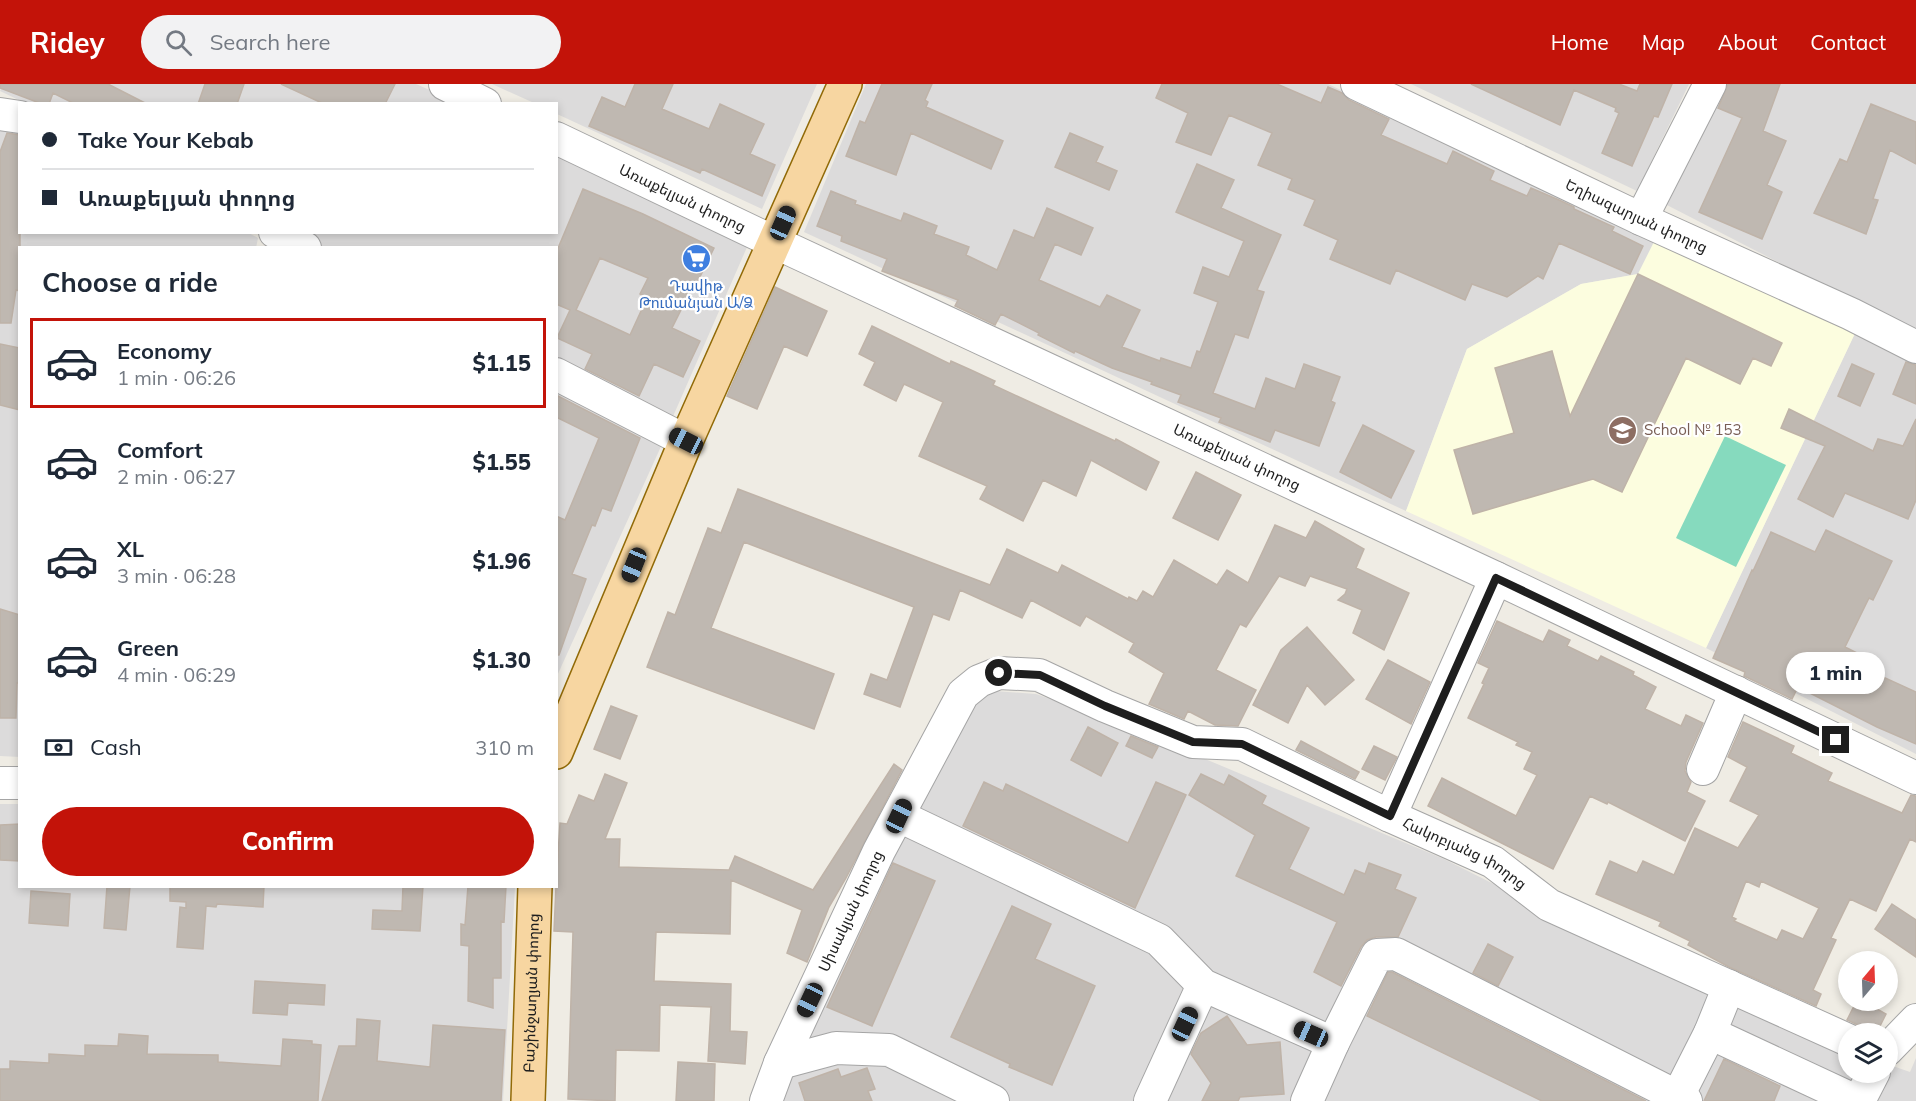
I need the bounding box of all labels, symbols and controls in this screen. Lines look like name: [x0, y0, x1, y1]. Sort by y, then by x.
search box: [141, 15, 561, 69]
text: Ridey: [30, 25, 105, 60]
icon: search: [162, 26, 195, 59]
text: Search here: [210, 28, 331, 56]
text: Home: [1551, 29, 1609, 55]
text: Map: [1642, 29, 1685, 55]
text: About: [1718, 29, 1777, 55]
text: Contact: [1810, 29, 1886, 55]
text: Take Your Kebab: [78, 126, 254, 154]
street label: Առաքելյան փողոց: [616, 160, 749, 236]
street label: Եղիազարյան փողոց: [1562, 174, 1711, 257]
text: Առաքելյան փողոց: [78, 184, 295, 212]
car: [767, 203, 799, 243]
supermarket icon: Դավիթ Թումանյան Ա/Ձ: [680, 243, 712, 275]
text: Choose a ride: [42, 265, 218, 299]
place label: Դավիթ Թումանյան Ա/Ձ: [639, 276, 754, 312]
icon: car: [45, 336, 99, 390]
text: Economy: [117, 337, 212, 365]
text: $1.15: [472, 349, 531, 377]
text: 1 min · 06:26: [117, 365, 236, 390]
school or university icon: School № 153: [1607, 414, 1639, 446]
street label: Առաքելյան փողոց: [1170, 419, 1304, 495]
place label: School № 153: [1644, 420, 1741, 439]
car: [666, 425, 706, 457]
icon: car: [45, 435, 99, 489]
text: Comfort: [117, 436, 203, 464]
text: $1.55: [472, 448, 531, 476]
text: 2 min · 06:27: [117, 464, 236, 489]
icon: car: [45, 534, 99, 588]
text: XL: [117, 535, 144, 563]
car: [619, 545, 649, 585]
text: $1.96: [472, 547, 531, 575]
text: 3 min · 06:28: [117, 563, 236, 588]
icon: car: [45, 633, 99, 687]
text: Green: [117, 634, 179, 662]
text: $1.30: [472, 646, 531, 674]
callout: 1 min: [1786, 653, 1886, 695]
route start: [985, 659, 1012, 686]
text: 1 min: [1809, 660, 1862, 685]
text: 4 min · 06:29: [117, 662, 236, 687]
route end: [1822, 726, 1849, 753]
icon: cash: [42, 731, 75, 764]
text: Cash: [90, 733, 142, 761]
text: 310 m: [475, 735, 534, 760]
car: [883, 796, 915, 836]
button: Confirm: [42, 807, 534, 876]
street label: Հակոբյանց փողոց: [1400, 813, 1531, 893]
street label: Սիսակյան փողոց: [814, 847, 887, 975]
street label: Բաշինջաղյան փողոց: [519, 913, 543, 1073]
north arrow: [1838, 951, 1898, 1011]
map controls: [1838, 951, 1898, 1083]
car: [794, 980, 826, 1020]
car: [1169, 1004, 1201, 1044]
car: [1291, 1018, 1331, 1050]
button: layers: [1838, 1023, 1898, 1083]

